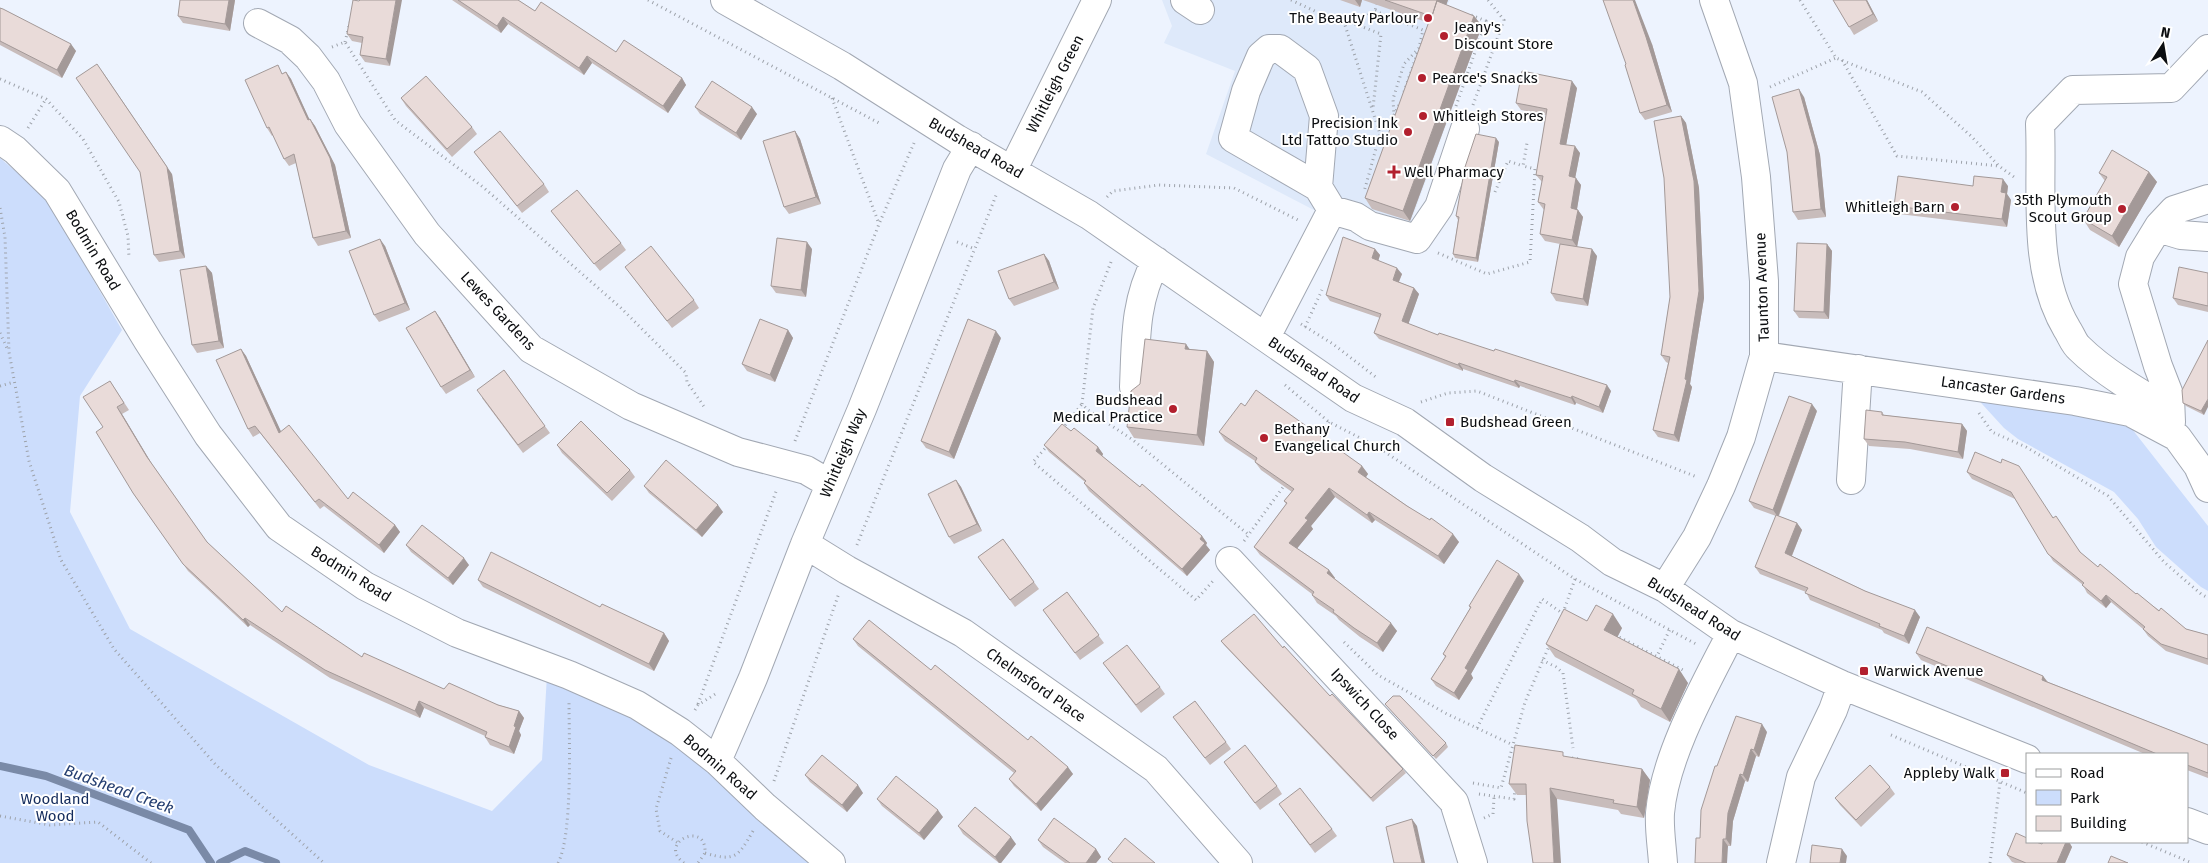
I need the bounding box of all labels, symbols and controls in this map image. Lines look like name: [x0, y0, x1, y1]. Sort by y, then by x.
place label: The Beauty Parlour: [1289, 9, 1418, 27]
marker: The Beauty Parlour: [1422, 12, 1434, 24]
place label: Jeany's Discount Store: [1454, 18, 1553, 53]
north arrow: [2138, 20, 2188, 70]
text: N: [2159, 23, 2172, 42]
marker: Jeany's Discount Store: [1438, 30, 1450, 42]
street label: Whitleigh Green: [1022, 32, 1088, 136]
place label: Pearce's Snacks: [1432, 69, 1538, 87]
marker: Pearce's Snacks: [1416, 72, 1428, 84]
place label: Whitleigh Stores: [1433, 107, 1544, 125]
marker: Whitleigh Stores: [1417, 110, 1429, 122]
street label: Budshead Road: [925, 114, 1027, 182]
place label: Precision Ink Ltd Tattoo Studio: [1281, 114, 1398, 149]
marker: Precision Ink Ltd Tattoo Studio: [1402, 126, 1414, 138]
place label: Well Pharmacy: [1404, 163, 1505, 181]
marker: Well Pharmacy: [1388, 166, 1400, 178]
place label: 35th Plymouth Scout Group: [2014, 191, 2112, 226]
place label: Whitleigh Barn: [1845, 198, 1945, 216]
marker: Whitleigh Barn: [1949, 201, 1961, 213]
marker: 35th Plymouth Scout Group: [2116, 203, 2128, 215]
street label: Bodmin Road: [62, 206, 124, 294]
street label: Taunton Avenue: [1751, 232, 1773, 342]
street label: Lewes Gardens: [457, 268, 539, 354]
street label: Budshead Road: [1265, 333, 1363, 407]
street label: Lancaster Gardens: [1940, 372, 2066, 408]
place label: Budshead Medical Practice: [1053, 391, 1163, 426]
marker: Budshead Medical Practice: [1167, 403, 1179, 415]
street label: Whitleigh Way: [816, 405, 870, 500]
place label: Budshead Green: [1460, 413, 1572, 431]
marker: Budshead Green: [1444, 416, 1456, 428]
place label: Bethany Evangelical Church: [1274, 420, 1401, 455]
marker: Bethany Evangelical Church: [1258, 432, 1270, 444]
street label: Bodmin Road: [308, 542, 394, 606]
street label: Budshead Road: [1644, 573, 1744, 645]
street label: Chelmsford Place: [983, 644, 1089, 726]
place label: Warwick Avenue: [1874, 662, 1984, 680]
street label: Ipswich Close: [1327, 664, 1403, 744]
marker: Warwick Avenue: [1858, 665, 1870, 677]
street label: Bodmin Road: [680, 730, 760, 804]
legend: [2026, 753, 2188, 843]
water label: Budshead Creek: [62, 760, 177, 818]
place label: Appleby Walk: [1904, 764, 1995, 782]
text: Road: [2070, 764, 2105, 782]
marker: Appleby Walk: [1999, 767, 2011, 779]
text: Park: [2070, 789, 2100, 807]
park label: Woodland Wood: [21, 790, 89, 825]
text: Building: [2070, 814, 2126, 832]

